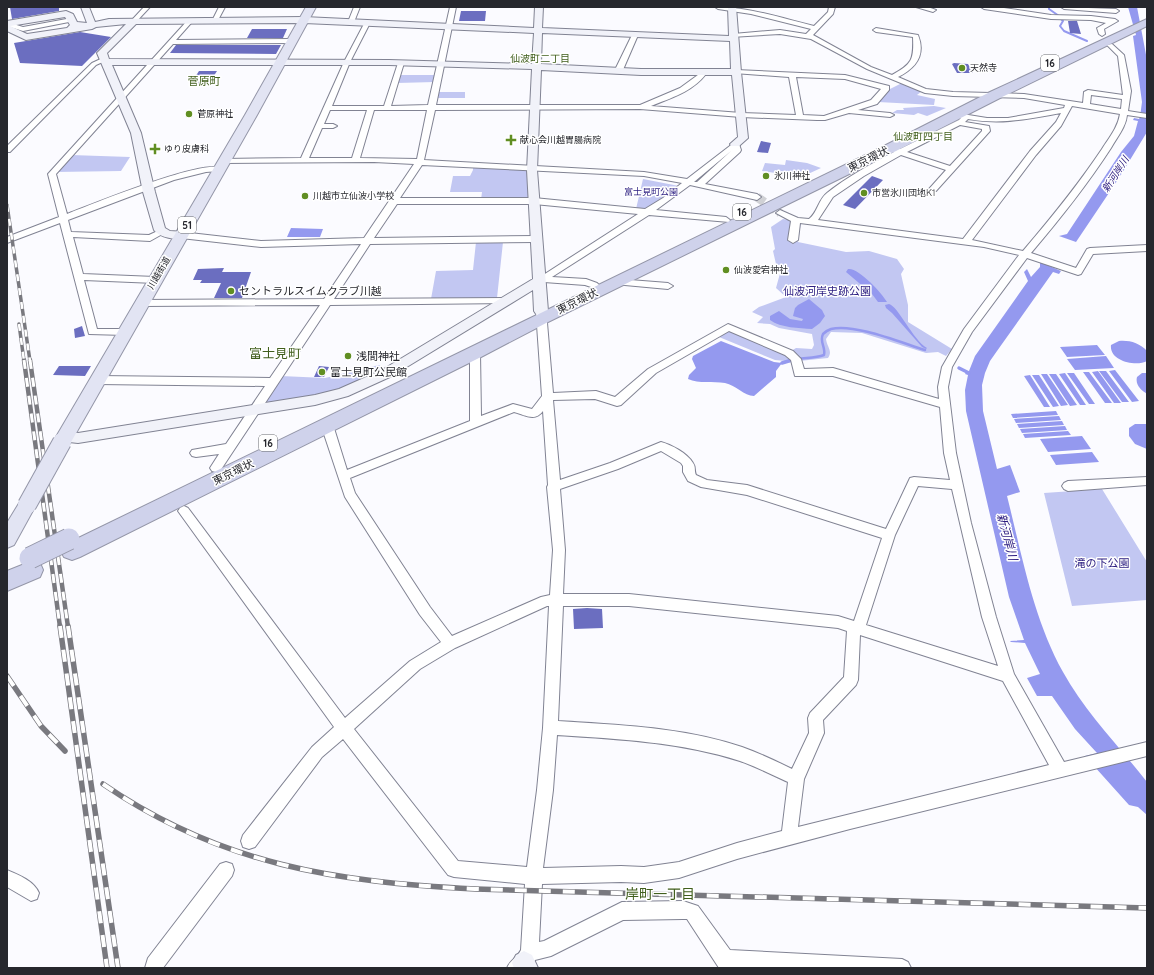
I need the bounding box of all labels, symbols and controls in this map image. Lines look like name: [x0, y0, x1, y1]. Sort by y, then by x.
district label: 仙波町二丁目: [510, 52, 570, 65]
road number: 16: [1041, 55, 1059, 71]
place label: 天然寺: [970, 62, 997, 73]
marker: 天然寺: [957, 63, 967, 73]
district label: 菅原町: [188, 74, 221, 88]
place label: 菅原神社: [197, 108, 233, 119]
marker: 菅原神社: [184, 109, 194, 119]
district label: 仙波町四丁目: [893, 130, 953, 143]
marker: 献心会川越胃腸病院: [505, 134, 517, 146]
place label: 献心会川越胃腸病院: [520, 134, 601, 145]
marker: ゆり皮膚科: [149, 143, 161, 155]
place label: ゆり皮膚科: [164, 143, 209, 154]
street label: 東京環状: [845, 143, 892, 175]
water label: 新河岸川: [1099, 153, 1132, 195]
place label: 氷川神社: [774, 170, 810, 181]
marker: 氷川神社: [761, 171, 771, 181]
park label: 富士見町公園: [624, 186, 678, 197]
place label: 市営氷川団地K1: [872, 187, 935, 198]
marker: 市営氷川団地K1: [859, 188, 869, 198]
place label: 川越市立仙波小学校: [313, 190, 394, 201]
marker: 川越市立仙波小学校: [300, 191, 310, 201]
road number: 16: [733, 204, 751, 220]
road number: 51: [178, 217, 196, 233]
street label: 川越街道: [145, 254, 172, 291]
place label: 仙波愛宕神社: [733, 264, 788, 275]
marker: 仙波愛宕神社: [721, 265, 731, 275]
place label: セントラルスイムクラブ川越: [239, 284, 382, 298]
park label: 仙波河岸史跡公園: [783, 284, 871, 298]
street label: 東京環状: [554, 285, 601, 317]
marker: セントラルスイムクラブ川越: [226, 286, 236, 296]
district label: 富士見町: [249, 345, 301, 361]
place label: 浅間神社: [356, 349, 400, 363]
marker: 浅間神社: [343, 351, 353, 361]
place label: 富士見町公民館: [330, 365, 407, 379]
marker: 富士見町公民館: [317, 367, 327, 377]
road number: 16: [259, 435, 277, 451]
street label: 東京環状: [210, 456, 257, 488]
water label: 新河岸川: [994, 512, 1021, 564]
park label: 滝の下公園: [1075, 556, 1130, 570]
district label: 岸町一丁目: [625, 885, 695, 903]

